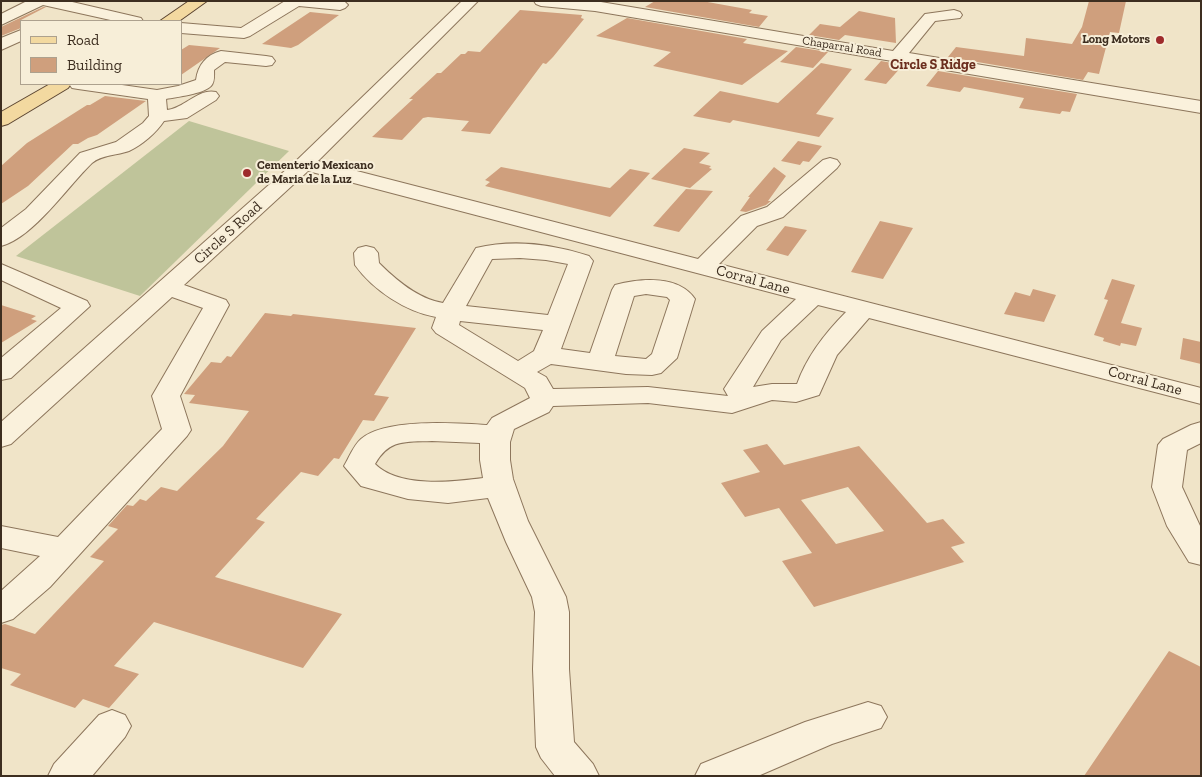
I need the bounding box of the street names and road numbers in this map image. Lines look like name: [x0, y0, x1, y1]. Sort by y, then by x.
street label: Chaparral Road: [801, 34, 883, 60]
street label: Circle S Road: [190, 198, 266, 268]
street label: Corral Lane: [714, 262, 792, 298]
street label: Corral Lane: [1106, 363, 1184, 399]

